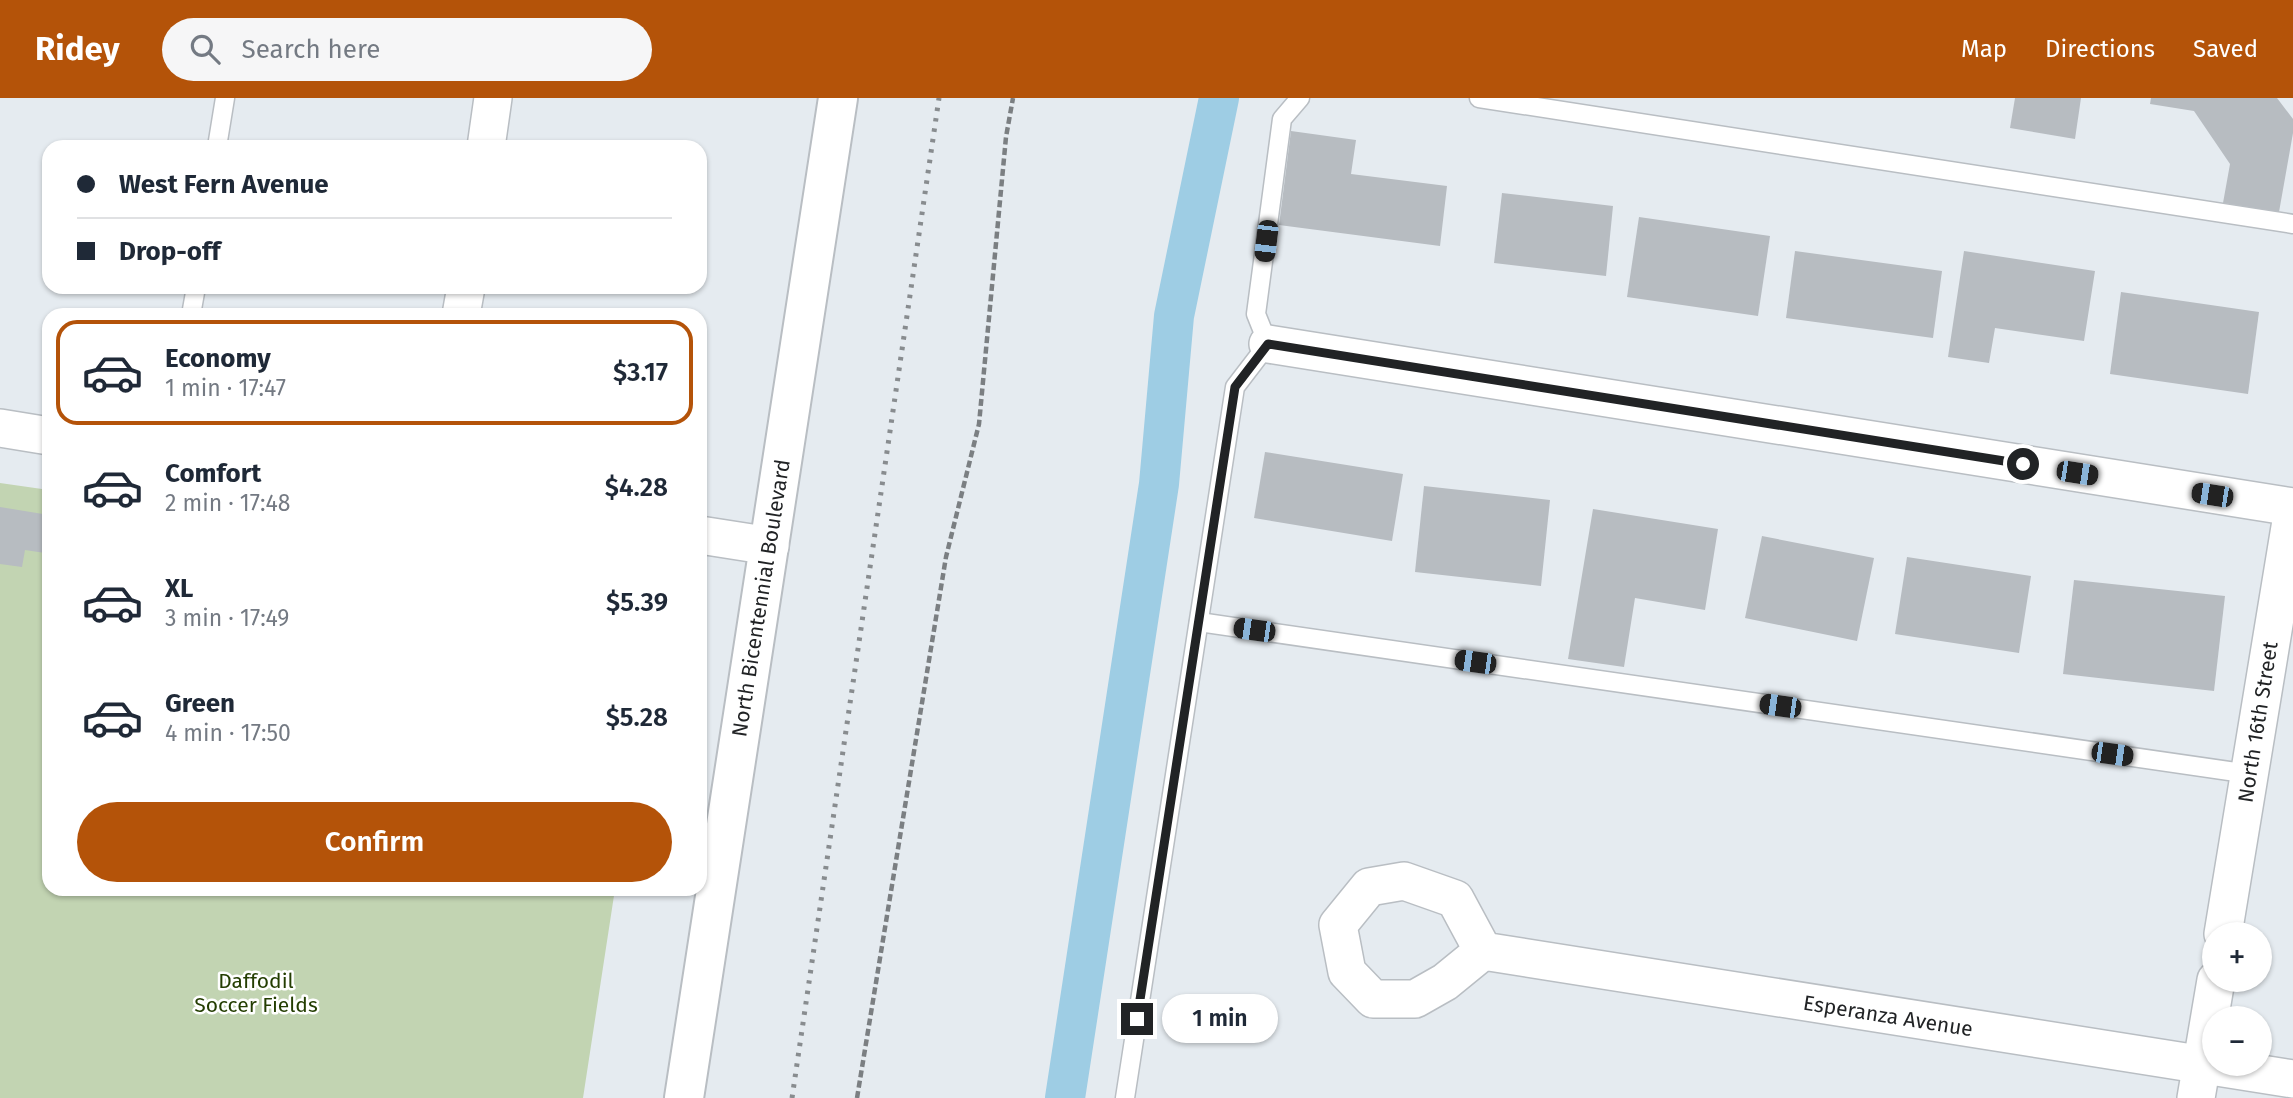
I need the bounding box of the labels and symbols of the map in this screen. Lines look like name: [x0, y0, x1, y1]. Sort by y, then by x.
car: [1254, 219, 1279, 263]
route start: [2007, 448, 2039, 480]
street label: North Bicentennial Boulevard: [726, 457, 796, 739]
car: [2055, 459, 2100, 487]
car: [2190, 481, 2235, 509]
car: [1232, 617, 1277, 643]
street label: North 16th Street: [2232, 639, 2284, 804]
car: [1453, 649, 1498, 675]
car: [1758, 693, 1803, 719]
car: [2090, 741, 2135, 767]
park label: Daffodil Soccer Fields: [194, 968, 318, 1018]
street label: Esperanza Avenue: [1801, 990, 1975, 1042]
callout: 1 min: [1162, 995, 1277, 1044]
route end: [1121, 1003, 1153, 1035]

